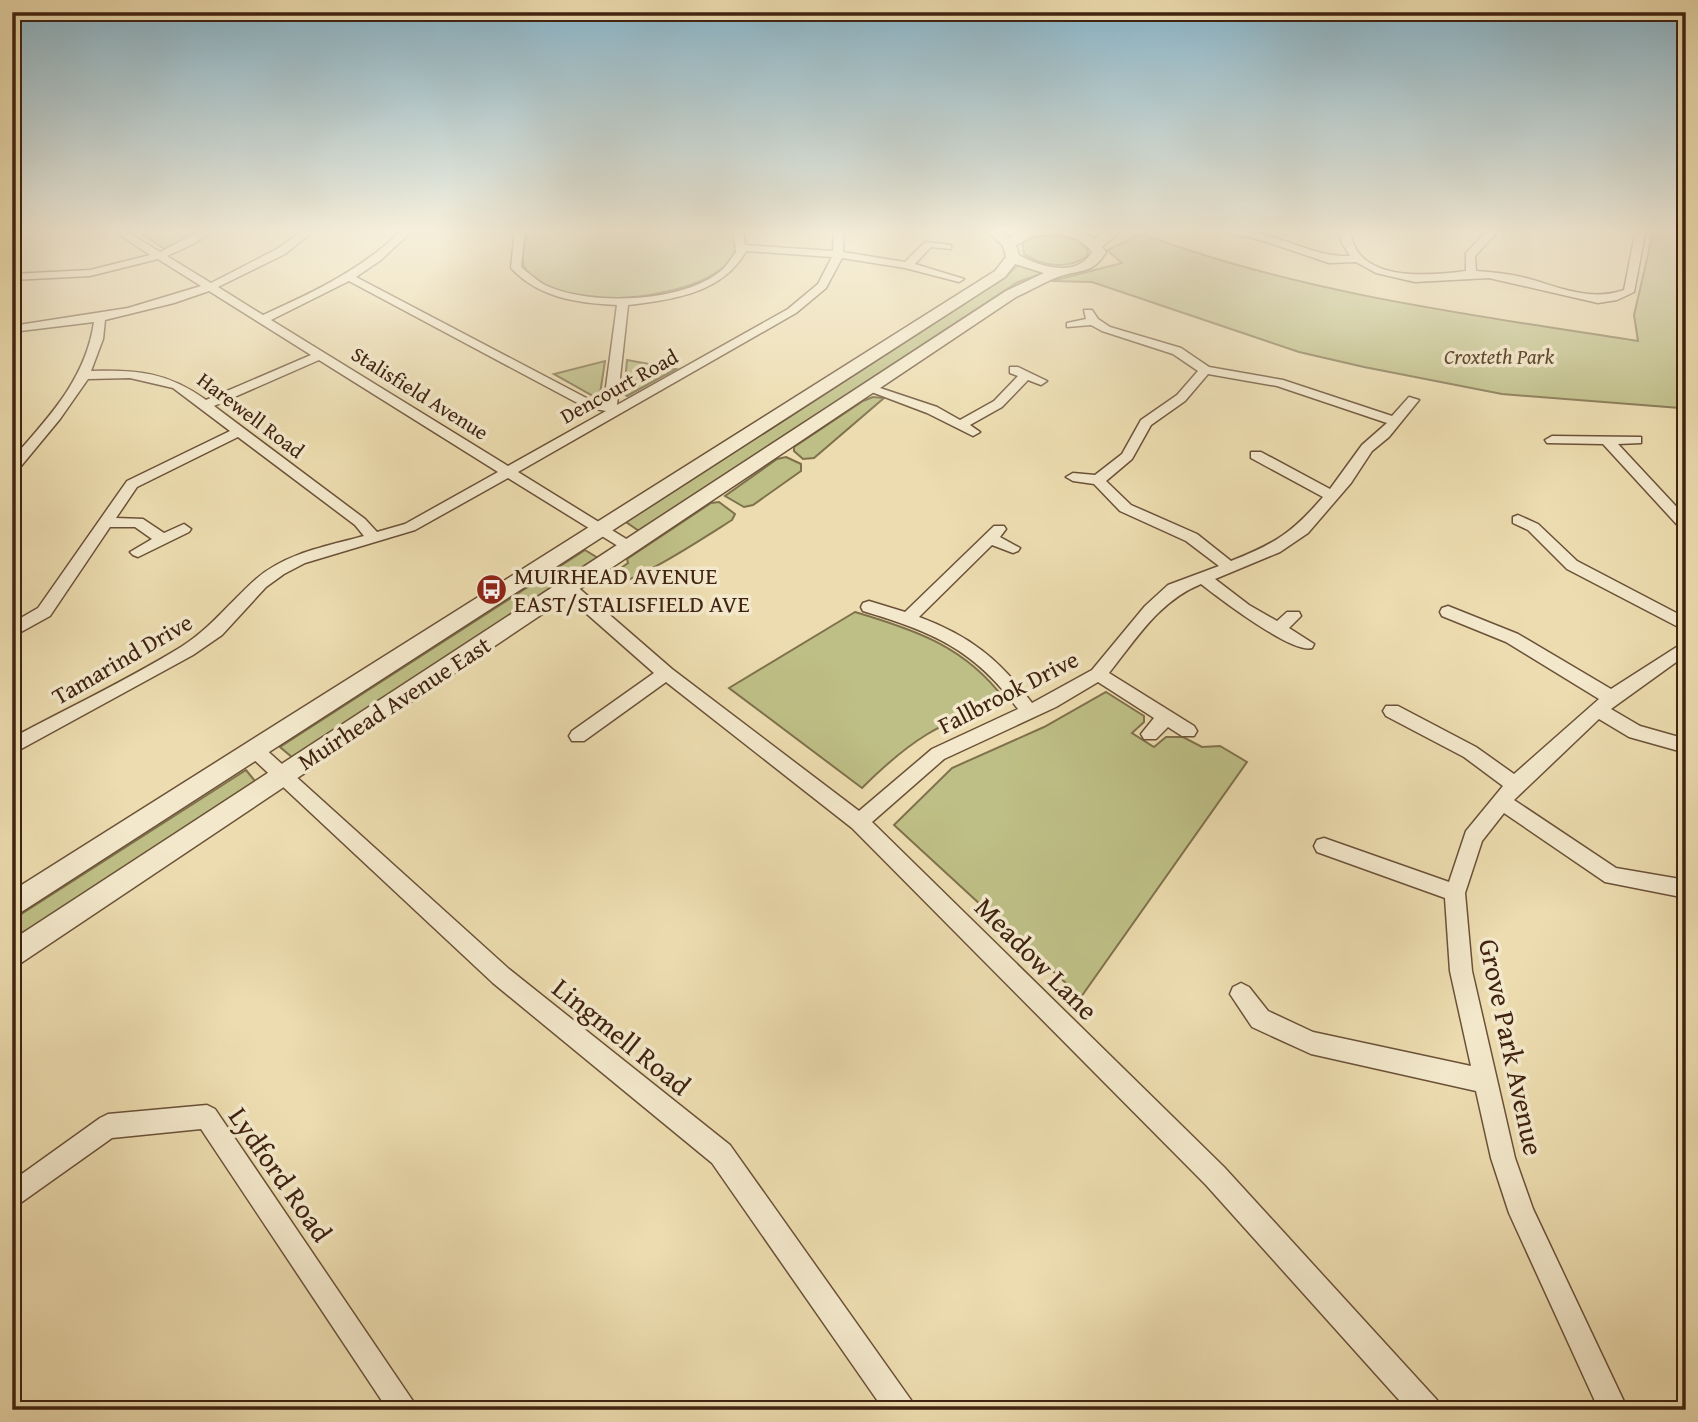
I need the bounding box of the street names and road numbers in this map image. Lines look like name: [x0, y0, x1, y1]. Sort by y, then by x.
street label: Stalisfield Avenue: [345, 338, 495, 448]
street label: Dencourt Road: [554, 340, 684, 431]
street label: Harewell Road: [191, 364, 312, 466]
street label: Tamarind Drive: [45, 605, 199, 713]
street label: Muirhead Avenue East: [291, 627, 498, 779]
street label: Fallbrook Drive: [932, 642, 1084, 742]
street label: Meadow Lane: [966, 887, 1108, 1029]
street label: Grove Park Avenue: [1469, 935, 1555, 1159]
street label: Lingmell Road: [544, 967, 700, 1105]
street label: Lydford Road: [219, 1098, 343, 1250]

